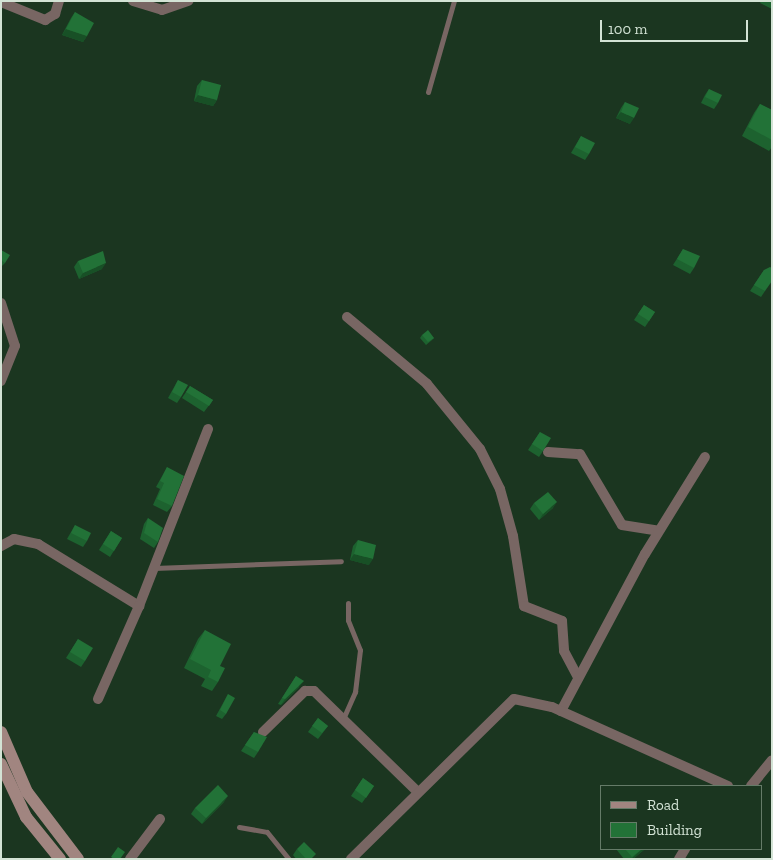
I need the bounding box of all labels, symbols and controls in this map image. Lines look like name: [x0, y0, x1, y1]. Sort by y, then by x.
scale bar: [603, 10, 750, 42]
text: 100 m: [608, 20, 647, 38]
legend: [600, 785, 763, 850]
text: Road: [647, 796, 679, 814]
text: Building: [647, 821, 702, 839]

